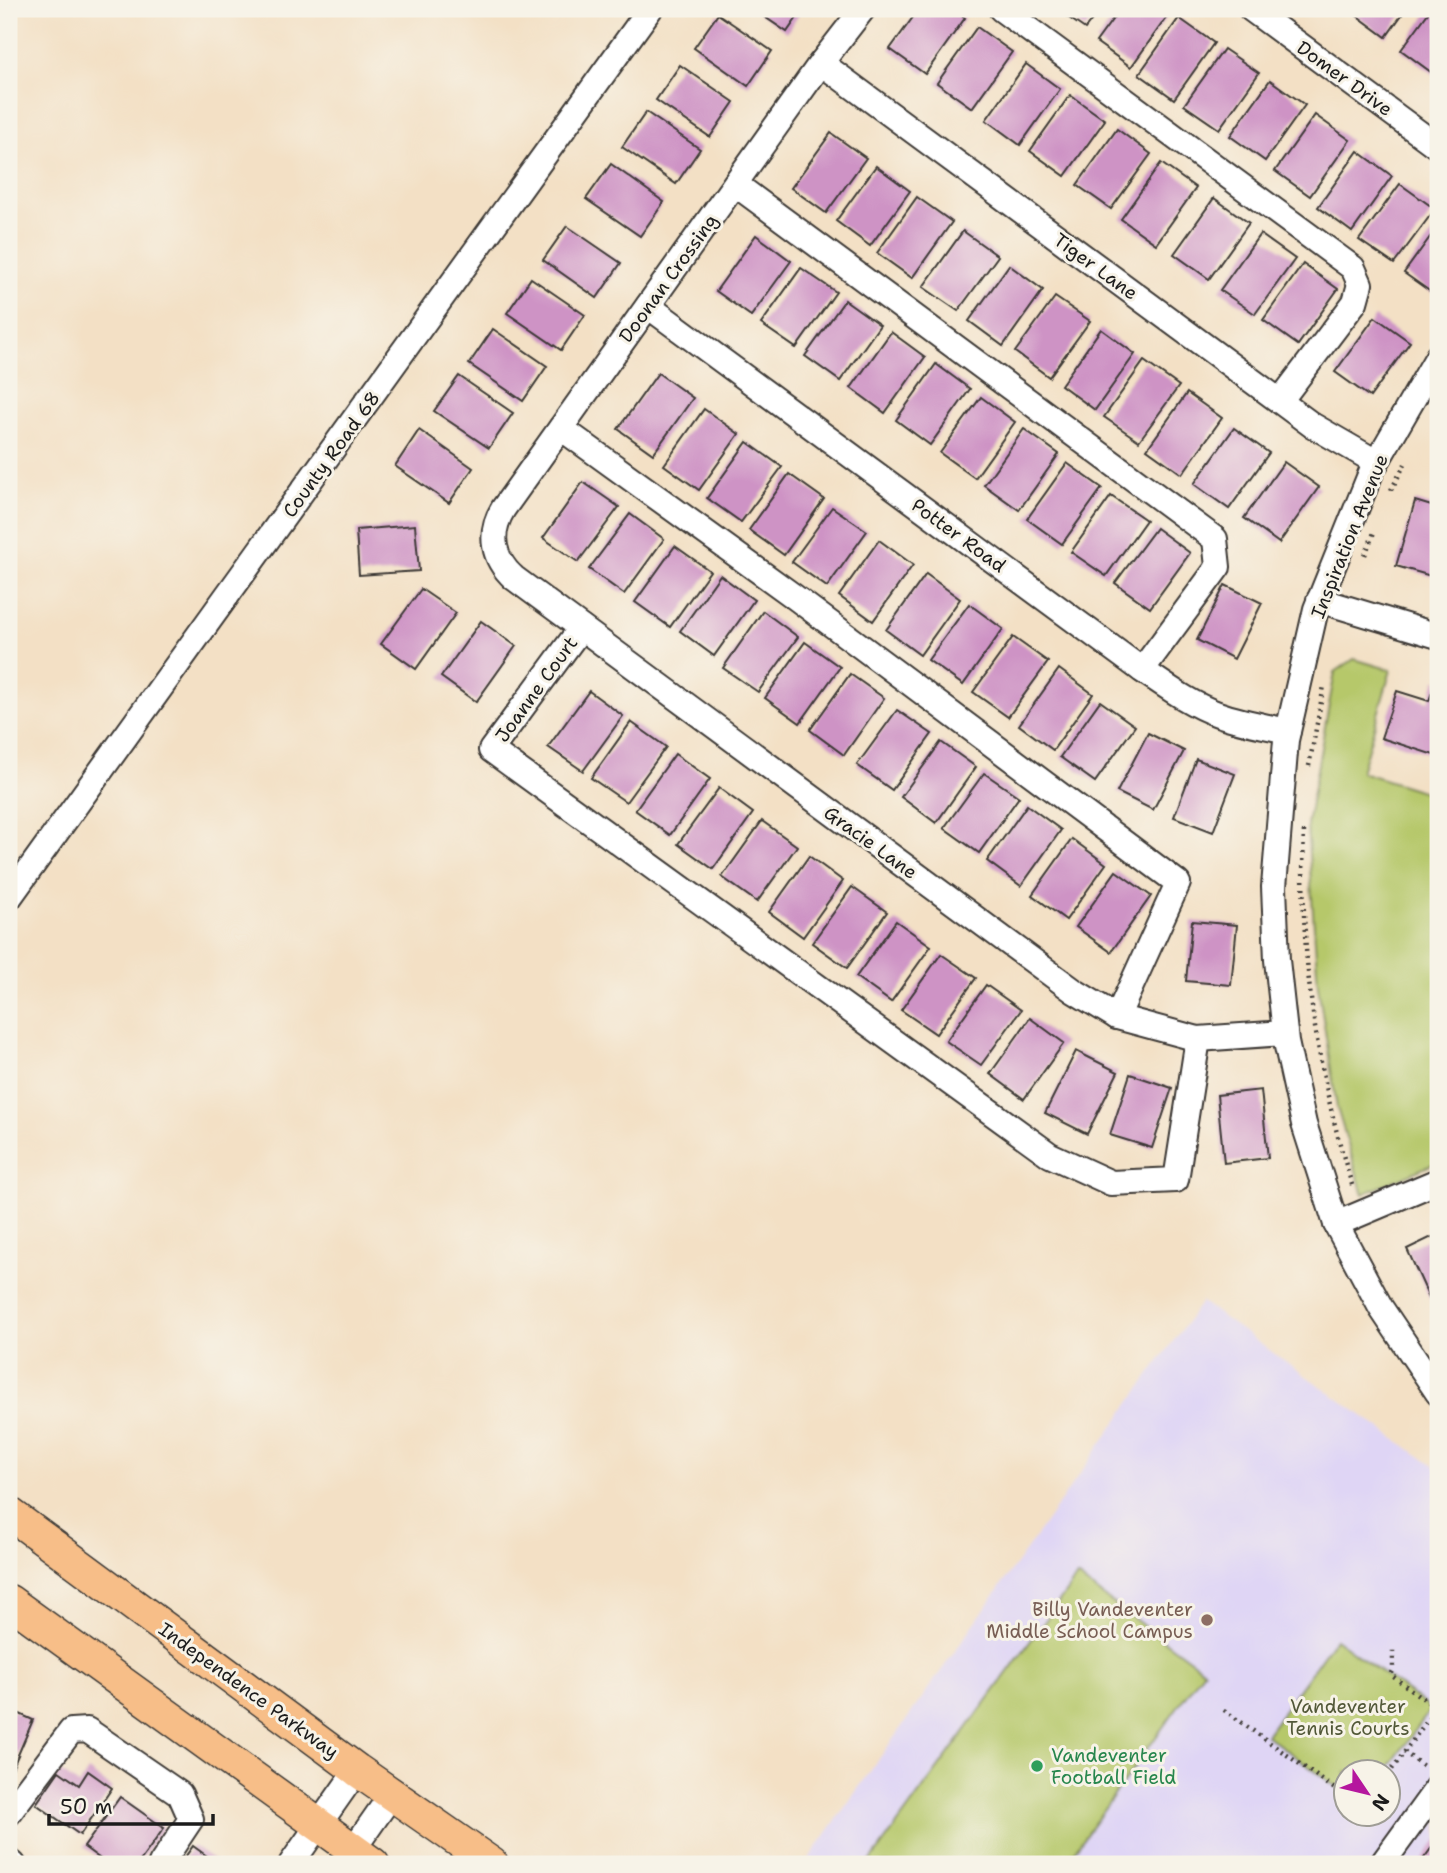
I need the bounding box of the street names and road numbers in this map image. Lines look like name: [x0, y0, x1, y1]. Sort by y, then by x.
street label: Domer Drive: [1292, 35, 1398, 122]
street label: Doonan Crossing: [613, 209, 724, 348]
street label: Tiger Lane: [1049, 227, 1143, 305]
street label: County Road 68: [277, 386, 386, 522]
street label: Inspiration Avenue: [1305, 450, 1394, 622]
street label: Potter Road: [906, 493, 1011, 578]
street label: Joanne Court: [490, 631, 583, 747]
street label: Gracie Lane: [819, 800, 922, 885]
street label: Independence Parkway: [154, 1617, 344, 1764]

